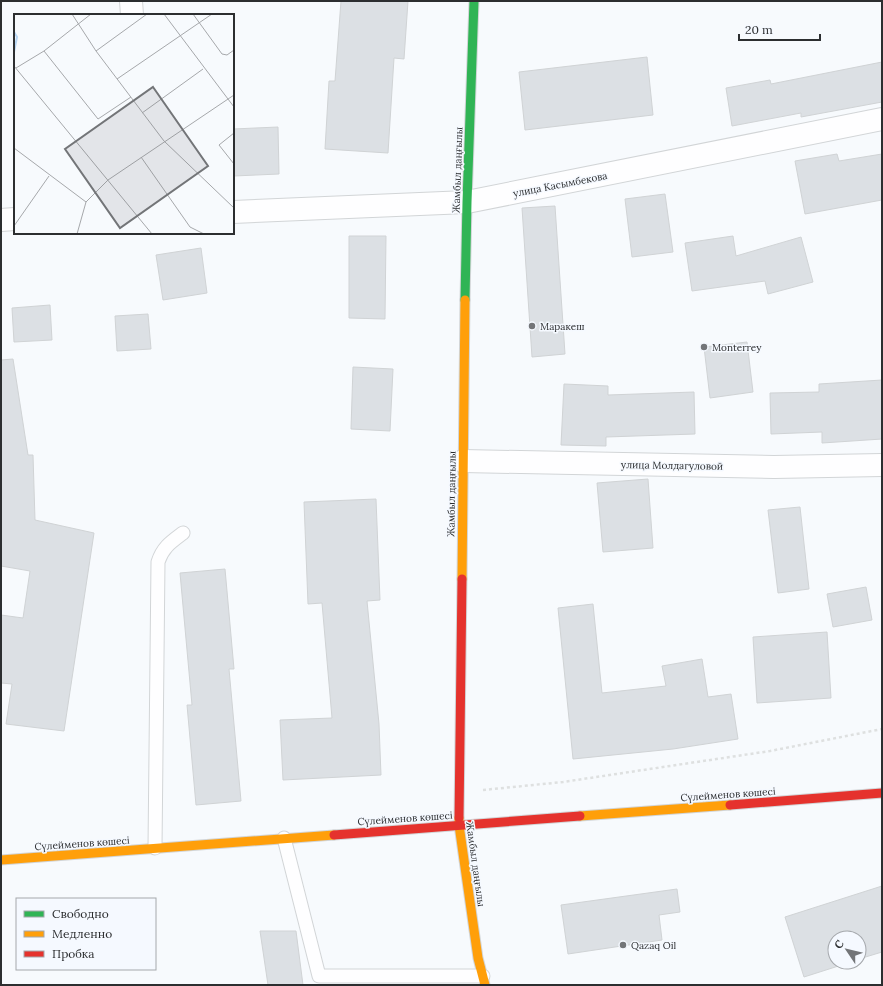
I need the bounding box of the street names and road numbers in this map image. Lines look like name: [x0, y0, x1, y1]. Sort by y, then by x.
street label: Жамбыл даңғылы: [450, 127, 465, 213]
street label: улица Касымбекова: [512, 169, 608, 200]
street label: Жамбыл даңғылы: [444, 451, 459, 537]
street label: улица Молдагуловой: [621, 458, 723, 473]
street label: Сүлейменов көшесі: [680, 785, 776, 804]
street label: Сүлейменов көшесі: [357, 809, 453, 828]
street label: Жамбыл даңғылы: [463, 821, 488, 908]
street label: Сүлейменов көшесі: [34, 834, 130, 853]

